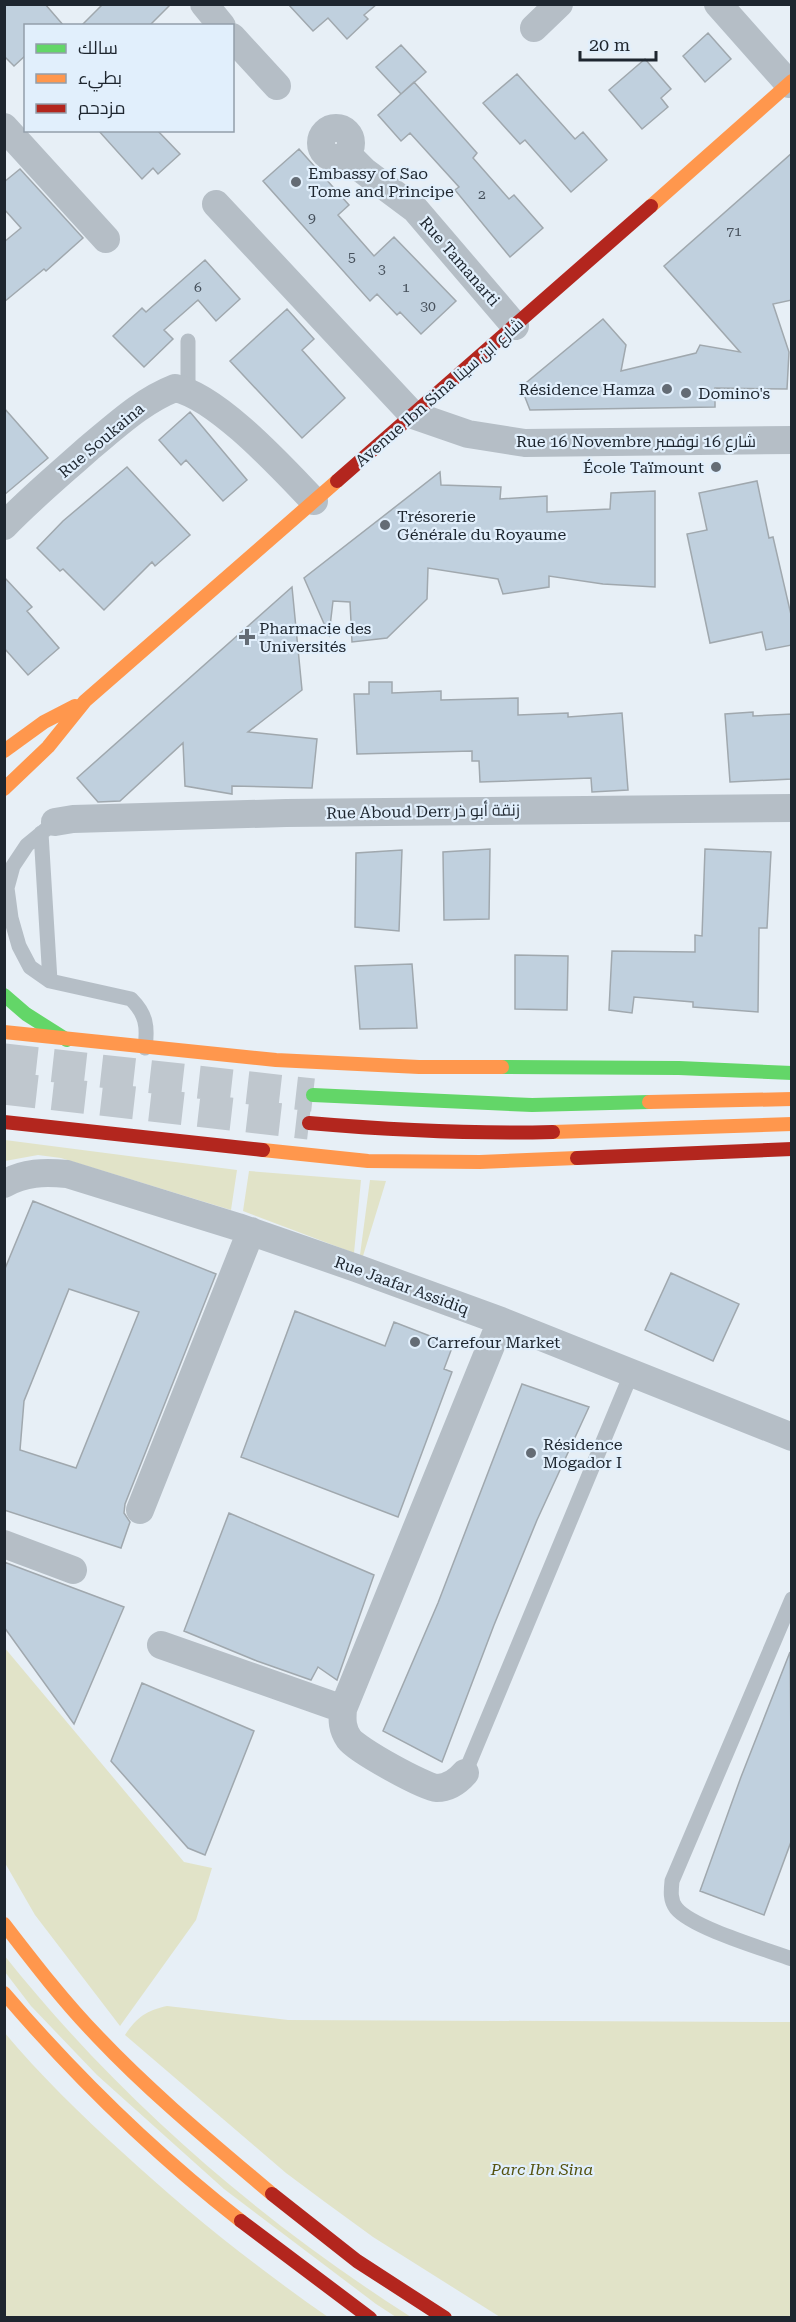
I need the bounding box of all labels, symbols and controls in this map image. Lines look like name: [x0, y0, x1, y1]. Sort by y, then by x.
legend: [24, 24, 234, 132]
scale bar: [580, 24, 656, 62]
text: 20 m: [589, 34, 630, 55]
text: سالك: [78, 37, 118, 58]
text: بطيء: [78, 67, 122, 92]
text: مزدحم: [78, 97, 126, 120]
place label: Embassy of Sao Tome and Principe: [308, 164, 454, 201]
marker: Embassy of Sao Tome and Principe: [289, 175, 303, 189]
house number: 2: [478, 186, 486, 202]
house number: 9: [308, 210, 316, 226]
street label: Rue Tamanarti: [416, 213, 504, 310]
house number: 71: [726, 223, 742, 239]
house number: 5: [348, 249, 356, 265]
house number: 3: [378, 261, 386, 277]
house number: 6: [194, 279, 202, 295]
house number: 1: [402, 279, 410, 295]
house number: 30: [420, 298, 436, 314]
street label: Avenue Ibn Sina شارع ابن سينا: [351, 314, 529, 472]
place label: Résidence Hamza: [519, 380, 655, 399]
marker: Résidence Hamza: [660, 382, 674, 396]
place label: Domino's: [698, 384, 771, 403]
marker: Domino's: [679, 386, 693, 400]
street label: Rue Soukaina: [55, 399, 148, 482]
street label: Rue 16 Novembre شارع 16 نوفمبر: [516, 432, 756, 453]
place label: École Taïmount: [583, 458, 704, 477]
marker: École Taïmount: [709, 460, 723, 474]
place label: Trésorerie Générale du Royaume: [397, 507, 566, 544]
marker: Trésorerie Générale du Royaume: [378, 518, 392, 532]
place label: Pharmacie des Universités: [259, 619, 372, 656]
marker: Pharmacie des Universités: [240, 630, 254, 644]
street label: Rue Aboud Derr زنقة أبو ذر: [326, 800, 520, 823]
street label: Rue Jaafar Assidiq: [332, 1252, 472, 1319]
place label: Carrefour Market: [427, 1333, 560, 1352]
marker: Carrefour Market: [408, 1335, 422, 1349]
place label: Résidence Mogador I: [543, 1435, 623, 1472]
marker: Résidence Mogador I: [524, 1446, 538, 1460]
park label: Parc Ibn Sina: [490, 2160, 593, 2179]

